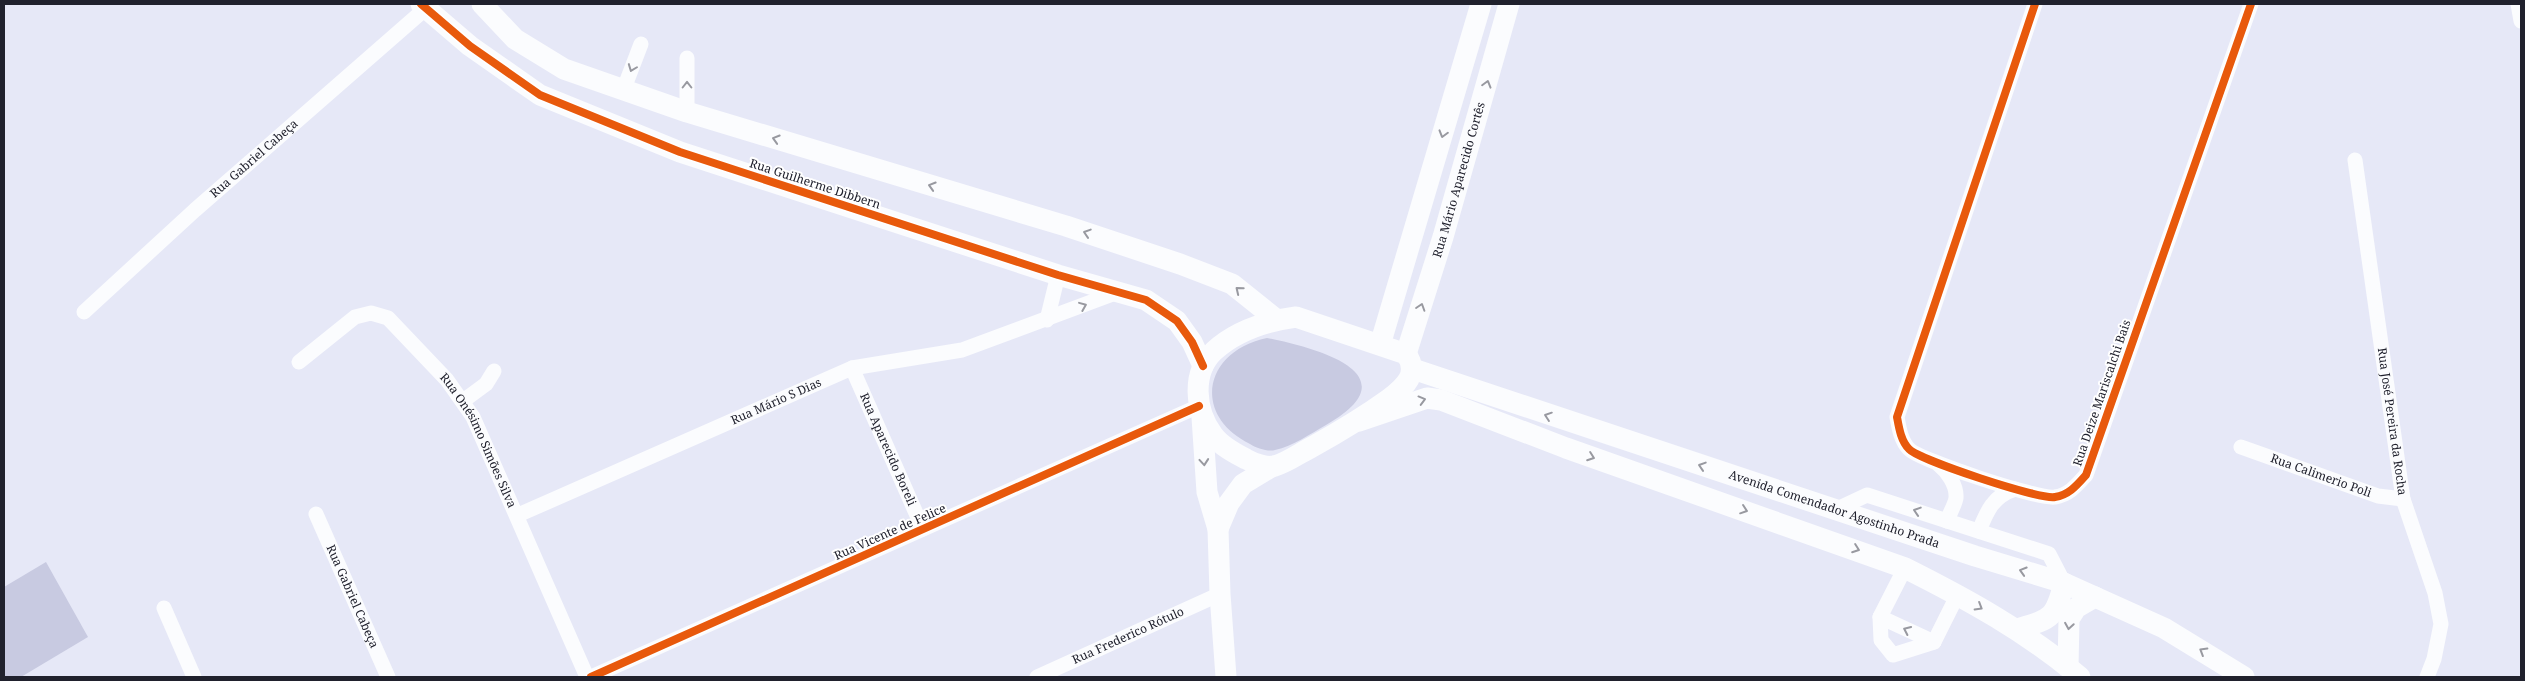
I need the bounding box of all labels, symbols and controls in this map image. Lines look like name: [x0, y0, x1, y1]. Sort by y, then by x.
one-way arrow: [628, 63, 638, 71]
one-way arrow: [682, 81, 692, 88]
one-way arrow: [1481, 81, 1491, 89]
street label: Rua Mário Aparecido Cortês: [1428, 100, 1489, 260]
street label: Rua Gabriel Cabeça: [206, 115, 301, 201]
one-way arrow: [1438, 130, 1448, 138]
one-way arrow: [773, 135, 781, 145]
street label: Rua Guilherme Dibbern: [747, 154, 883, 213]
one-way arrow: [928, 181, 937, 191]
one-way arrow: [1084, 229, 1092, 239]
one-way arrow: [1236, 287, 1245, 295]
one-way arrow: [1078, 302, 1086, 312]
one-way arrow: [1415, 303, 1425, 312]
street label: Rua Deize Mariscalchi Bais: [2068, 317, 2135, 468]
street label: Rua José Pereira da Rocha: [2374, 346, 2411, 496]
street label: Rua Onésimo Simões Silva: [436, 369, 521, 511]
street label: Rua Mário S Dias: [728, 374, 824, 428]
street label: Rua Aparecido Boreli: [856, 390, 921, 508]
one-way arrow: [1417, 396, 1425, 406]
one-way arrow: [1544, 411, 1553, 421]
street label: Rua Calimerio Poli: [2268, 449, 2374, 501]
one-way arrow: [1586, 451, 1594, 461]
one-way arrow: [1198, 459, 1209, 467]
one-way arrow: [1698, 462, 1707, 472]
street label: Avenida Comendador Agostinho Prada: [1727, 466, 1942, 552]
street label: Rua Vicente de Felice: [831, 499, 949, 564]
one-way arrow: [1739, 505, 1748, 515]
one-way arrow: [1913, 507, 1922, 517]
street label: Rua Gabriel Cabeça: [323, 542, 383, 651]
one-way arrow: [1852, 543, 1860, 553]
one-way arrow: [2019, 566, 2028, 576]
one-way arrow: [1973, 600, 1982, 610]
street label: Rua Frederico Rótulo: [1069, 602, 1187, 668]
one-way arrow: [2064, 622, 2075, 630]
one-way arrow: [1903, 626, 1912, 636]
one-way arrow: [2199, 647, 2208, 657]

